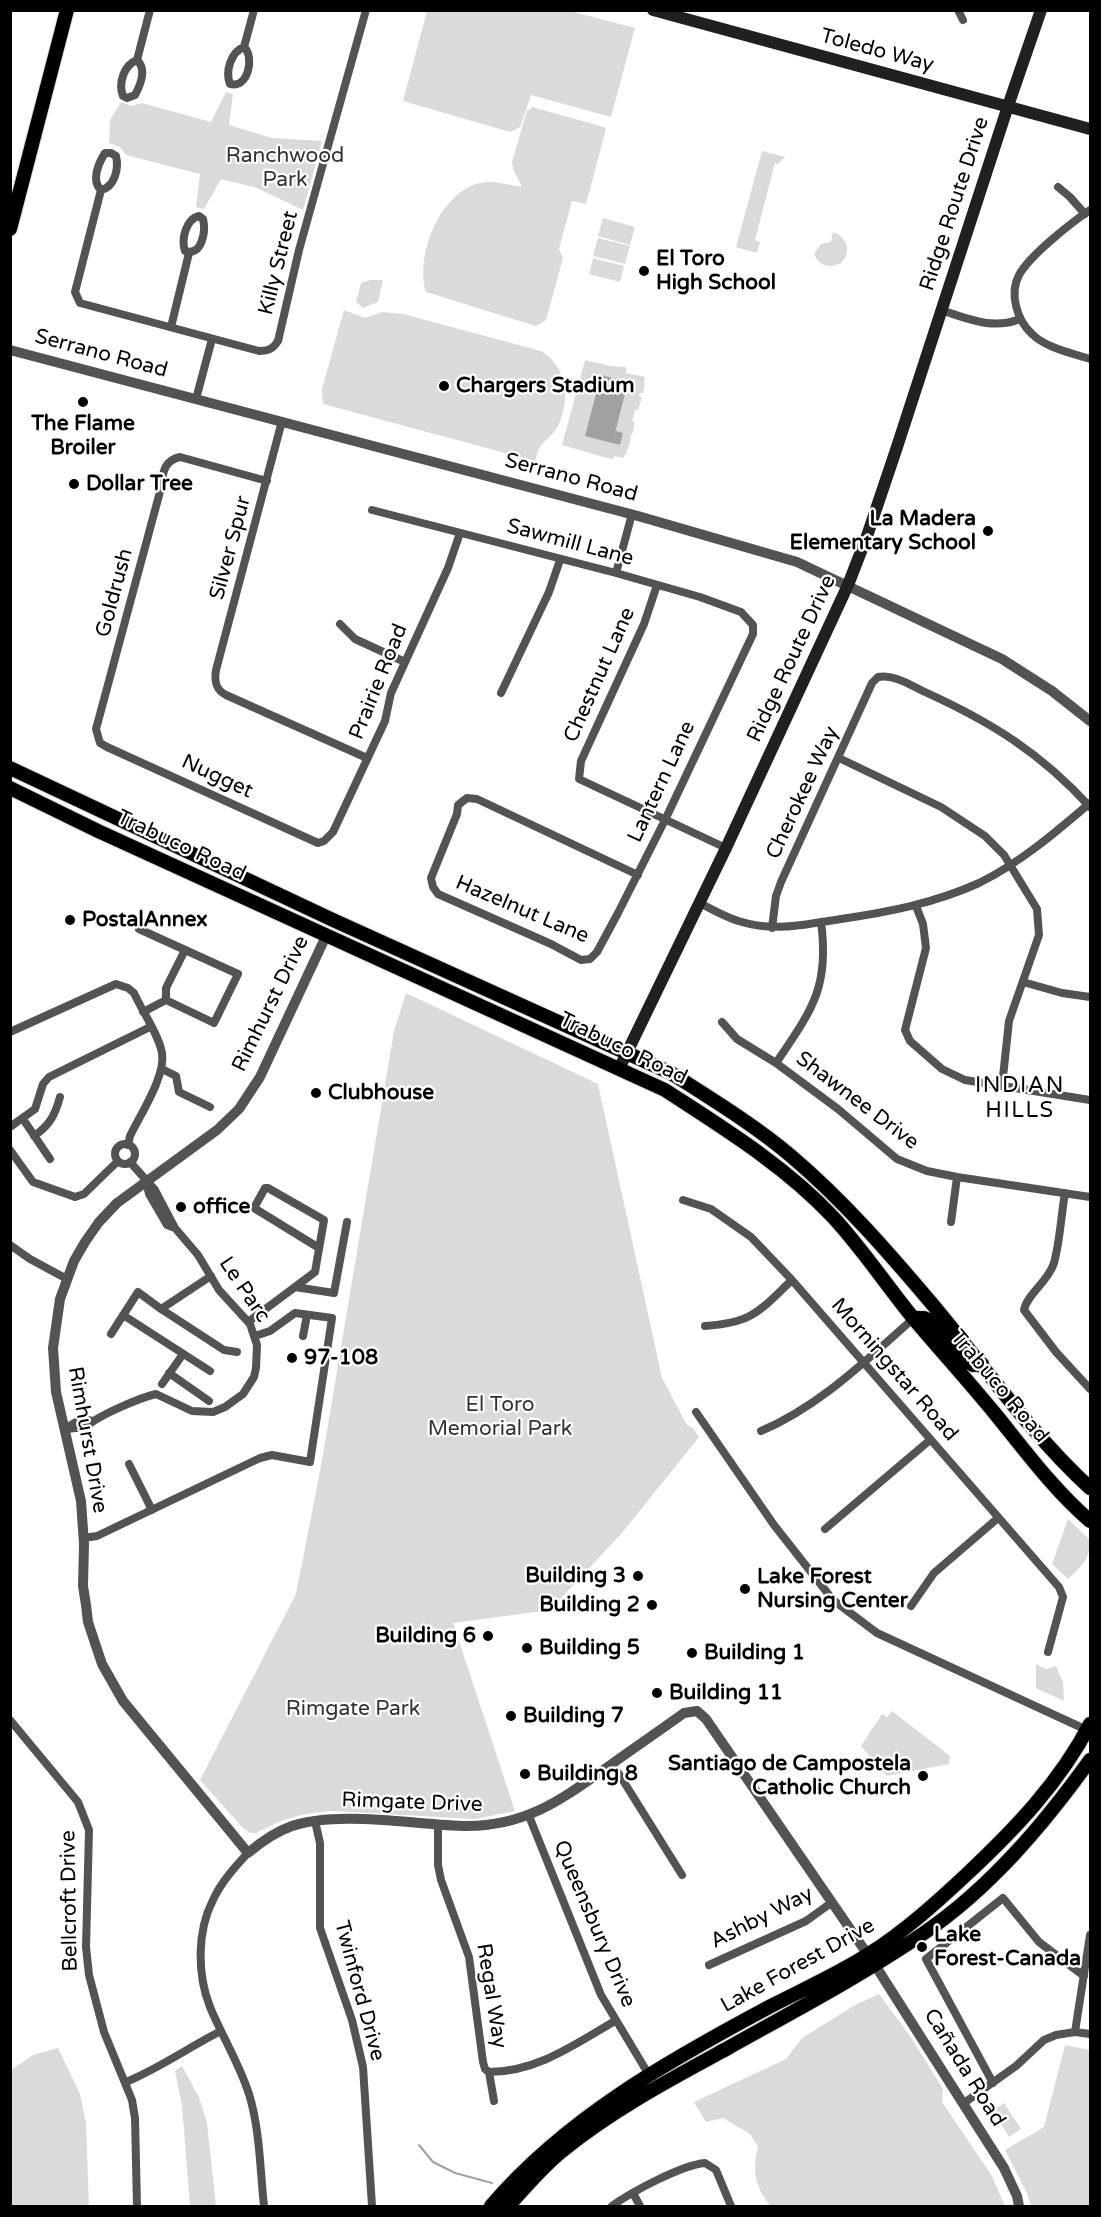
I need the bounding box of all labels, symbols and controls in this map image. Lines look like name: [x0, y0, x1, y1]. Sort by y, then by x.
street label: Toledo Way: [818, 24, 936, 78]
street label: Ridge Route Drive: [915, 114, 995, 294]
park label: Ranchwood Park: [226, 143, 344, 193]
street label: Killy Street: [254, 208, 304, 318]
place label: El Toro High School: [656, 246, 776, 296]
marker: El Toro High School: [637, 264, 651, 278]
street label: Serrano Road: [32, 324, 170, 384]
place label: Chargers Stadium: [456, 373, 634, 399]
marker: Chargers Stadium: [437, 379, 451, 393]
marker: The Flame Broiler: [76, 395, 90, 409]
place label: The Flame Broiler: [31, 411, 135, 461]
street label: Serrano Road: [502, 448, 640, 508]
place label: Dollar Tree: [86, 471, 193, 497]
marker: Dollar Tree: [67, 477, 81, 491]
street label: Silver Spur: [205, 493, 257, 603]
place label: La Madera Elementary School: [789, 506, 976, 556]
street label: Sawmill Lane: [504, 514, 636, 572]
marker: La Madera Elementary School: [981, 524, 995, 538]
street label: Goldrush: [91, 546, 139, 640]
street label: Ridge Route Drive: [742, 571, 842, 747]
street label: Chestnut Lane: [559, 604, 641, 746]
street label: Prairie Road: [344, 621, 414, 743]
street label: Lantern Lane: [623, 717, 701, 847]
street label: Cherokee Way: [761, 723, 845, 863]
street label: Nugget: [177, 750, 257, 804]
street label: Trabuco Road: [112, 805, 250, 887]
street label: Hazelnut Lane: [451, 871, 593, 949]
place label: PostalAnnex: [82, 907, 208, 933]
marker: PostalAnnex: [63, 913, 77, 927]
street label: Rimhurst Drive: [227, 932, 315, 1076]
street label: Trabuco Road: [555, 1007, 691, 1091]
street label: Shawnee Drive: [790, 1047, 924, 1155]
district label: INDIAN HILLS: [975, 1073, 1065, 1124]
place label: Clubhouse: [328, 1080, 434, 1106]
marker: Clubhouse: [309, 1086, 323, 1100]
place label: office: [193, 1194, 250, 1220]
marker: office: [174, 1200, 188, 1214]
street label: Le Parc: [213, 1252, 275, 1328]
street label: Morningstar Road: [825, 1293, 963, 1447]
street label: Trabuco Road: [945, 1325, 1053, 1449]
place label: 97-108: [304, 1345, 378, 1371]
marker: 97-108: [285, 1351, 299, 1365]
street label: Rimhurst Drive: [62, 1365, 112, 1515]
park label: El Toro Memorial Park: [428, 1392, 572, 1442]
place label: Building 3: [525, 1563, 626, 1589]
place label: Lake Forest Nursing Center: [757, 1564, 908, 1614]
marker: Building 3: [631, 1569, 645, 1583]
marker: Lake Forest Nursing Center: [738, 1582, 752, 1596]
place label: Building 2: [539, 1592, 640, 1618]
marker: Building 2: [645, 1598, 659, 1612]
place label: Building 6: [375, 1623, 476, 1649]
marker: Building 6: [481, 1629, 495, 1643]
place label: Building 5: [539, 1635, 640, 1661]
place label: Building 1: [704, 1640, 805, 1666]
marker: Building 5: [520, 1641, 534, 1655]
marker: Building 1: [685, 1646, 699, 1660]
place label: Building 11: [669, 1680, 783, 1706]
marker: Building 11: [650, 1686, 664, 1700]
park label: Rimgate Park: [286, 1696, 420, 1722]
place label: Building 7: [523, 1703, 624, 1729]
marker: Building 7: [504, 1709, 518, 1723]
place label: Santiago de Campostela Catholic Church: [668, 1751, 911, 1801]
place label: Building 8: [537, 1761, 638, 1787]
marker: Building 8: [518, 1767, 532, 1781]
marker: Santiago de Campostela Catholic Church: [916, 1769, 930, 1783]
street label: Rimgate Drive: [341, 1788, 483, 1818]
street label: Bellcroft Drive: [56, 1830, 84, 1972]
street label: Queensbury Drive: [547, 1837, 641, 2011]
street label: Ashby Way: [707, 1881, 817, 1955]
street label: Lake Forest Drive: [717, 1913, 879, 2019]
street label: Twinford Drive: [328, 1918, 390, 2064]
place label: Lake Forest-Canada: [934, 1922, 1081, 1972]
marker: Lake Forest-Canada: [915, 1940, 929, 1954]
street label: Regal Way: [470, 1942, 512, 2050]
street label: Cañada Road: [918, 2004, 1010, 2132]

